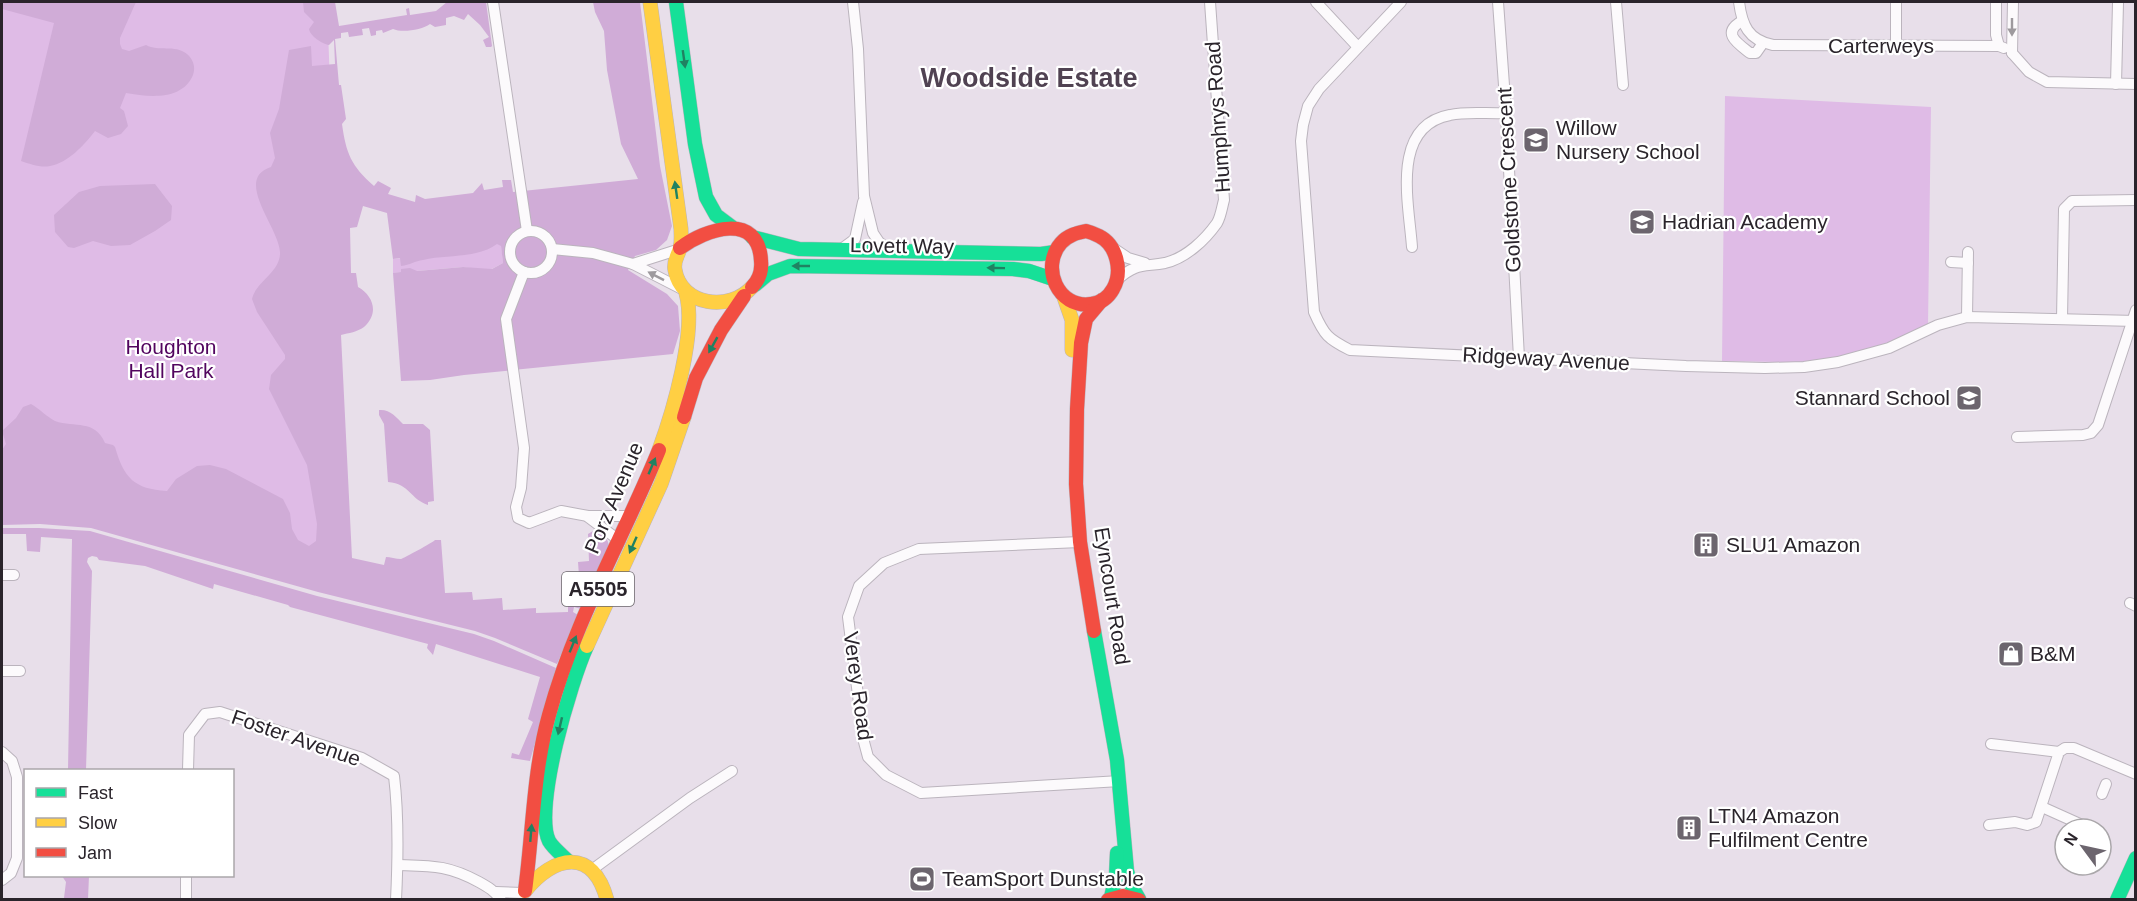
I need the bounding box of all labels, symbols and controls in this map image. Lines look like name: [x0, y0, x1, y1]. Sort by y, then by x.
one-way arrow: [2007, 18, 2017, 37]
street label: Carterweys: [1828, 34, 1934, 57]
street label: Humphrys Road: [1201, 41, 1234, 194]
one-way arrow: [679, 50, 688, 69]
district label: Woodside Estate: [920, 63, 1138, 93]
street label: Goldstone Crescent: [1492, 87, 1525, 273]
place label: Willow Nursery School: [1556, 116, 1700, 163]
school or university icon: Willow Nursery School: [1521, 125, 1551, 155]
one-way arrow: [671, 180, 680, 199]
school or university icon: Hadrian Academy: [1627, 207, 1657, 237]
place label: Hadrian Academy: [1662, 210, 1828, 233]
street label: Lovett Way: [850, 233, 955, 258]
one-way arrow: [792, 261, 811, 271]
one-way arrow: [987, 264, 1006, 273]
one-way arrow: [648, 272, 665, 281]
park label: Houghton Hall Park: [125, 335, 217, 382]
one-way arrow: [707, 337, 718, 353]
street label: Ridgeway Avenue: [1462, 343, 1630, 374]
school or university icon: Stannard School: [1954, 383, 1984, 413]
place label: Stannard School: [1795, 386, 1950, 409]
street label: Porz Avenue: [580, 439, 647, 557]
one-way arrow: [648, 457, 657, 475]
street label: Eyncourt Road: [1090, 526, 1135, 666]
building icon: SLU1 Amazon: [1691, 530, 1721, 560]
place label: SLU1 Amazon: [1726, 533, 1860, 556]
one-way arrow: [628, 537, 638, 555]
road number: A5505: [562, 572, 634, 606]
street label: Verey Road: [839, 630, 878, 742]
one-way arrow: [569, 635, 578, 653]
shop icon: B&M: [1996, 639, 2026, 669]
place label: B&M: [2030, 642, 2076, 665]
street label: Foster Avenue: [229, 705, 364, 770]
one-way arrow: [555, 717, 565, 735]
legend: [24, 769, 234, 877]
text: Fast: [78, 783, 113, 803]
place label: LTN4 Amazon Fulfilment Centre: [1708, 804, 1868, 851]
text: Slow: [78, 813, 118, 833]
building icon: LTN4 Amazon Fulfilment Centre: [1674, 813, 1704, 843]
north arrow: [2053, 817, 2113, 877]
one-way arrow: [526, 824, 536, 843]
text: N: [2061, 830, 2081, 849]
text: Jam: [78, 843, 112, 863]
sports icon: TeamSport Dunstable: [907, 864, 937, 894]
place label: TeamSport Dunstable: [942, 867, 1144, 890]

